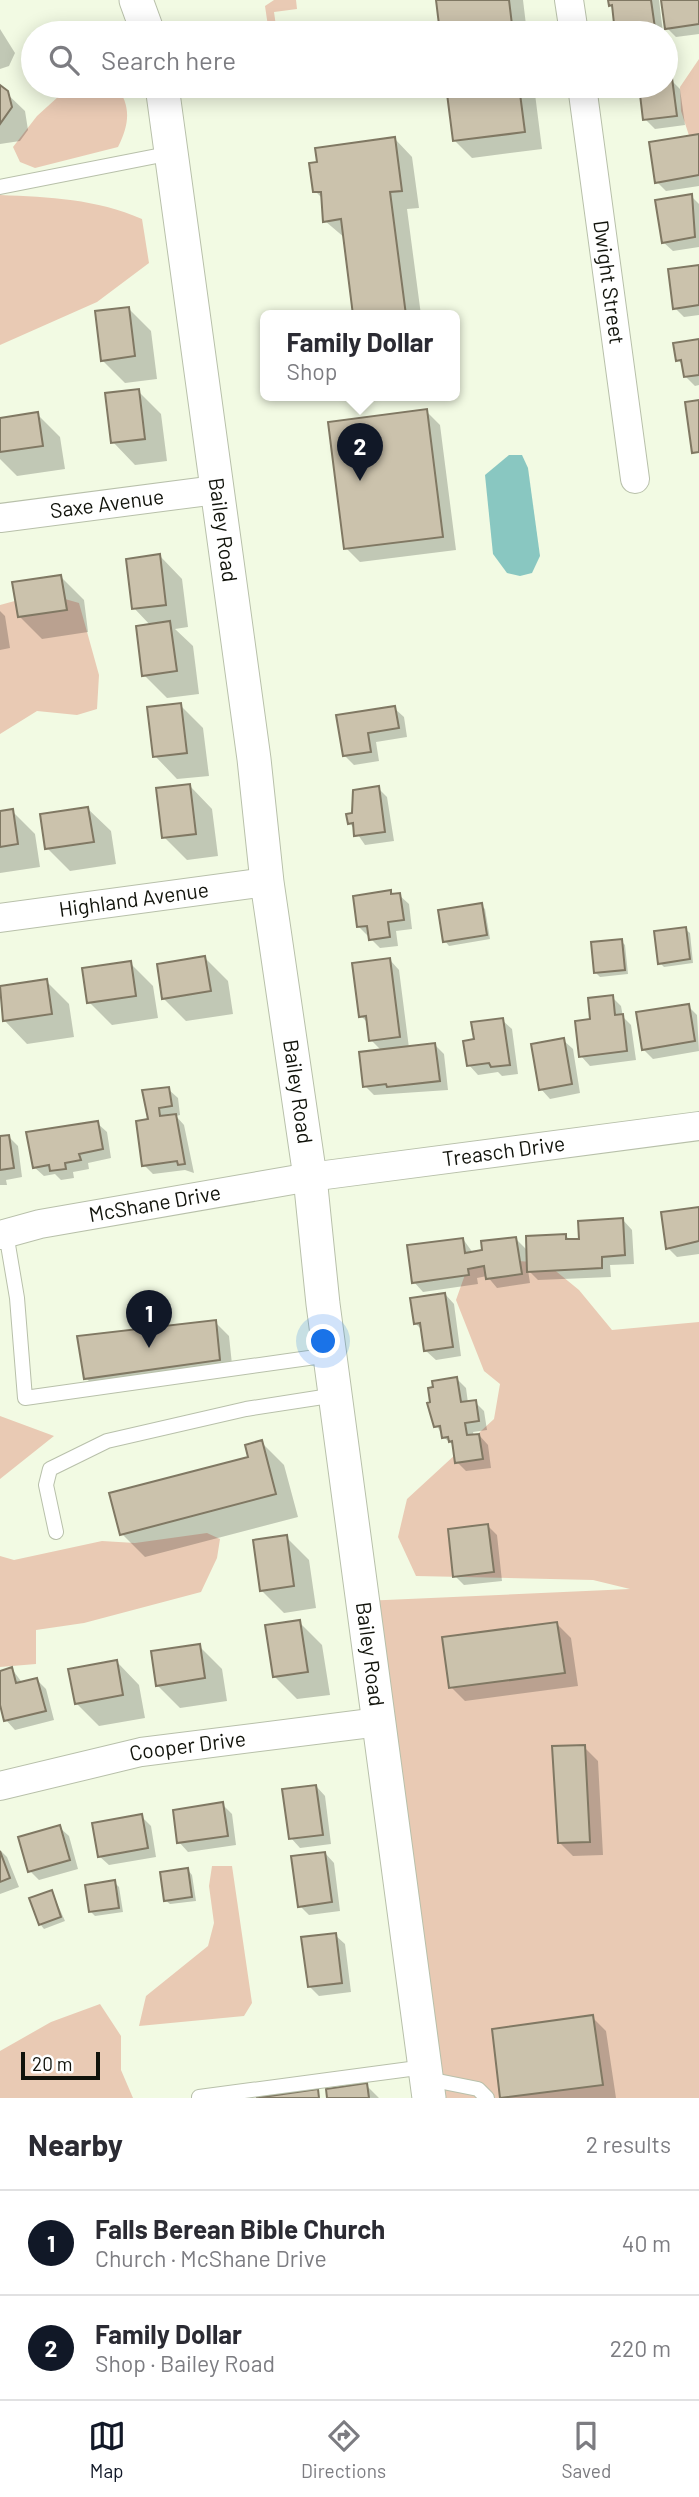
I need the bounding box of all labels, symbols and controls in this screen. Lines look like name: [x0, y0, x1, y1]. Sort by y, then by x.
search box: [21, 21, 678, 98]
icon: search: [45, 41, 83, 79]
text: Search here: [101, 44, 236, 75]
street label: Dwight Street: [589, 218, 631, 346]
popup: [260, 310, 460, 401]
text: Family Dollar: [287, 326, 433, 357]
text: Shop: [287, 357, 337, 385]
pin: 2: [337, 423, 383, 481]
street label: Bailey Road: [205, 476, 244, 584]
street label: Saxe Avenue: [48, 483, 165, 522]
street label: Highland Avenue: [57, 876, 210, 921]
street label: Bailey Road: [279, 1038, 319, 1145]
street label: Treasch Drive: [441, 1130, 567, 1171]
street label: McShane Drive: [87, 1179, 223, 1226]
pin: 1: [126, 1290, 172, 1348]
your location: [306, 1324, 340, 1358]
street label: Bailey Road: [352, 1600, 391, 1708]
street label: Cooper Drive: [127, 1725, 247, 1765]
scale bar: [21, 2049, 100, 2081]
text: 20 m: [32, 2052, 72, 2075]
text: Nearby: [28, 2126, 123, 2162]
text: 2 results: [586, 2130, 671, 2158]
text: Falls Berean Bible Church: [95, 2213, 385, 2244]
text: 1: [47, 2229, 55, 2257]
text: 40 m: [622, 2229, 671, 2257]
text: Church · McShane Drive: [95, 2244, 327, 2272]
text: Family Dollar: [95, 2318, 242, 2349]
text: 2: [45, 2334, 57, 2362]
text: 220 m: [610, 2334, 671, 2362]
text: Shop · Bailey Road: [95, 2349, 275, 2377]
tab: Map: [88, 2417, 126, 2482]
tab: Directions: [301, 2417, 386, 2482]
tab: Saved: [561, 2417, 611, 2482]

